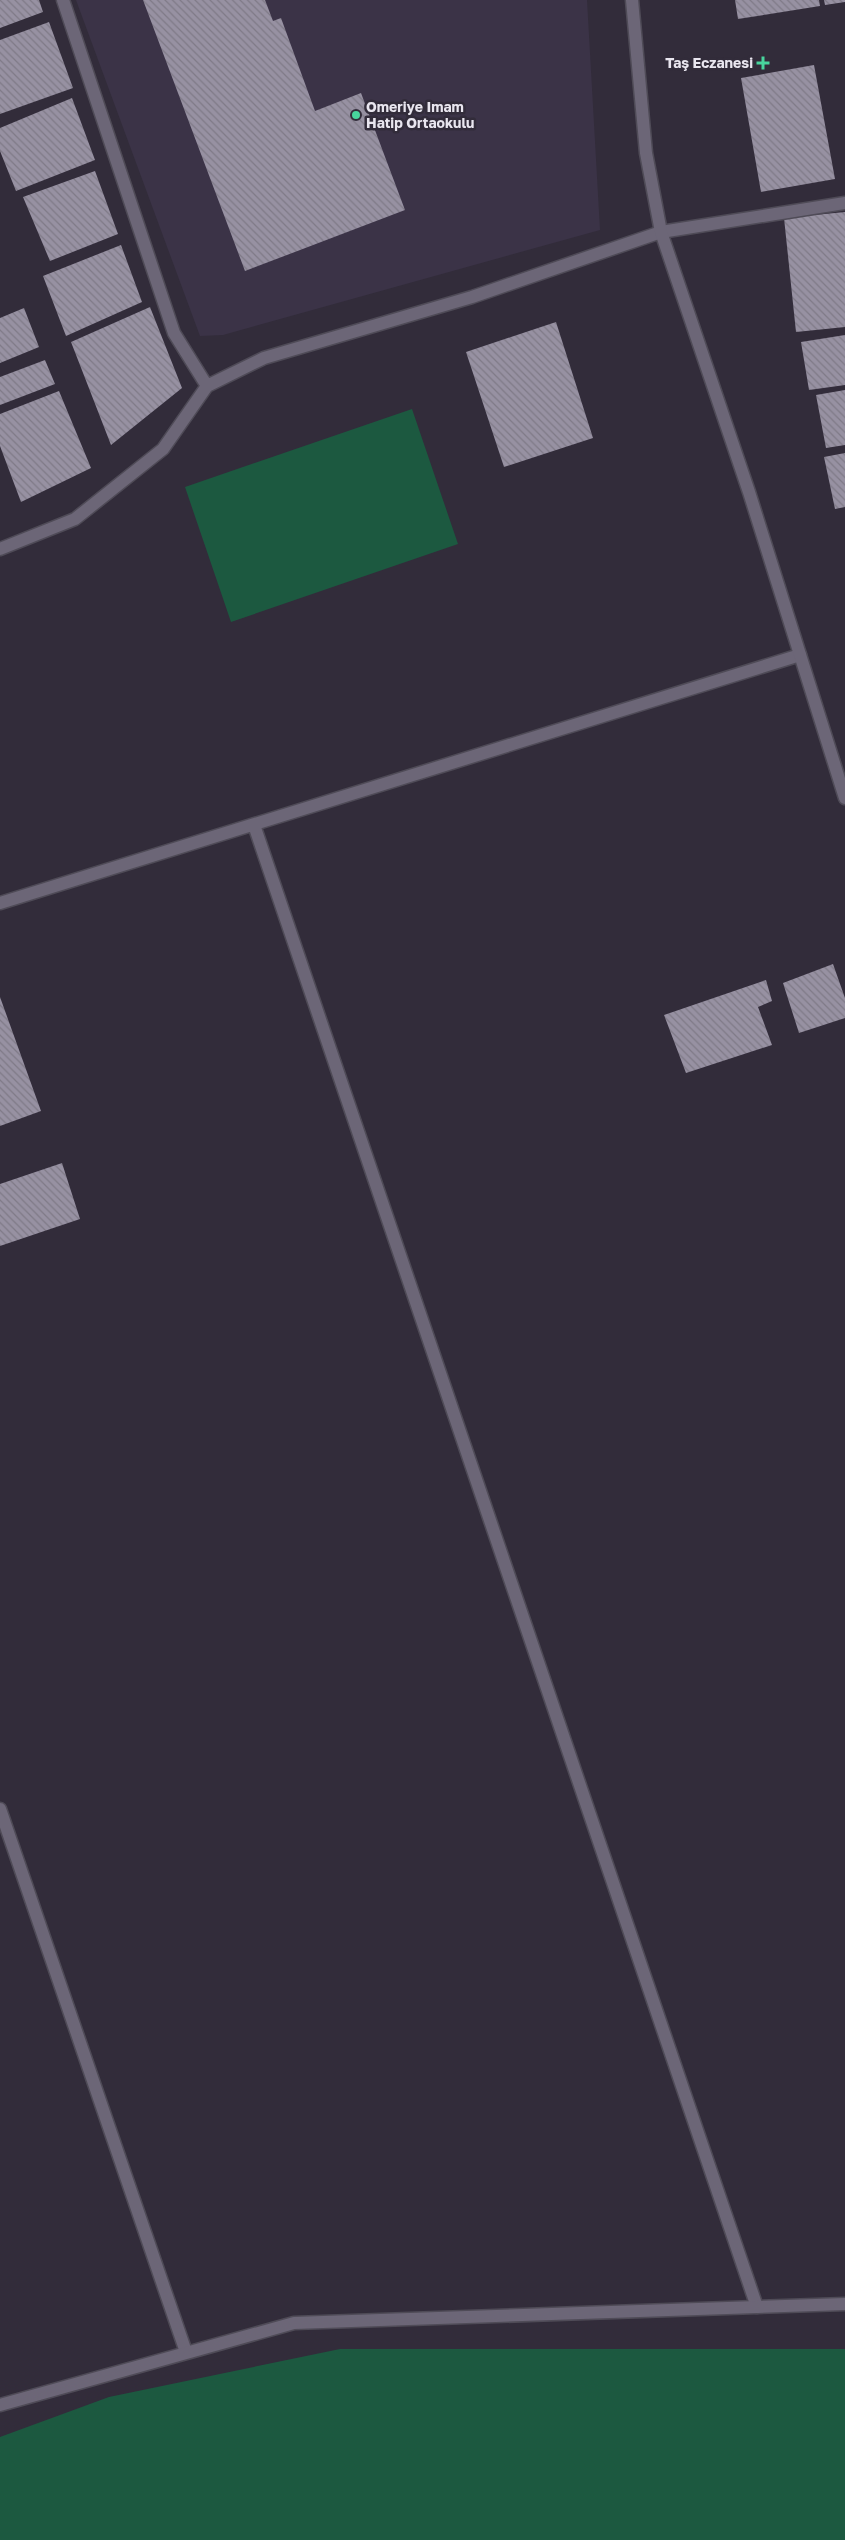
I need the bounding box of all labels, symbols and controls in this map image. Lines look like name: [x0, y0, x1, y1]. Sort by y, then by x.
place label: Taş Eczanesi: [665, 54, 753, 71]
marker: Taş Eczanesi: [757, 57, 769, 69]
place label: Omeriye Imam Hatip Ortaokulu: [366, 98, 474, 131]
marker: Omeriye Imam Hatip Ortaokulu: [350, 109, 362, 121]

